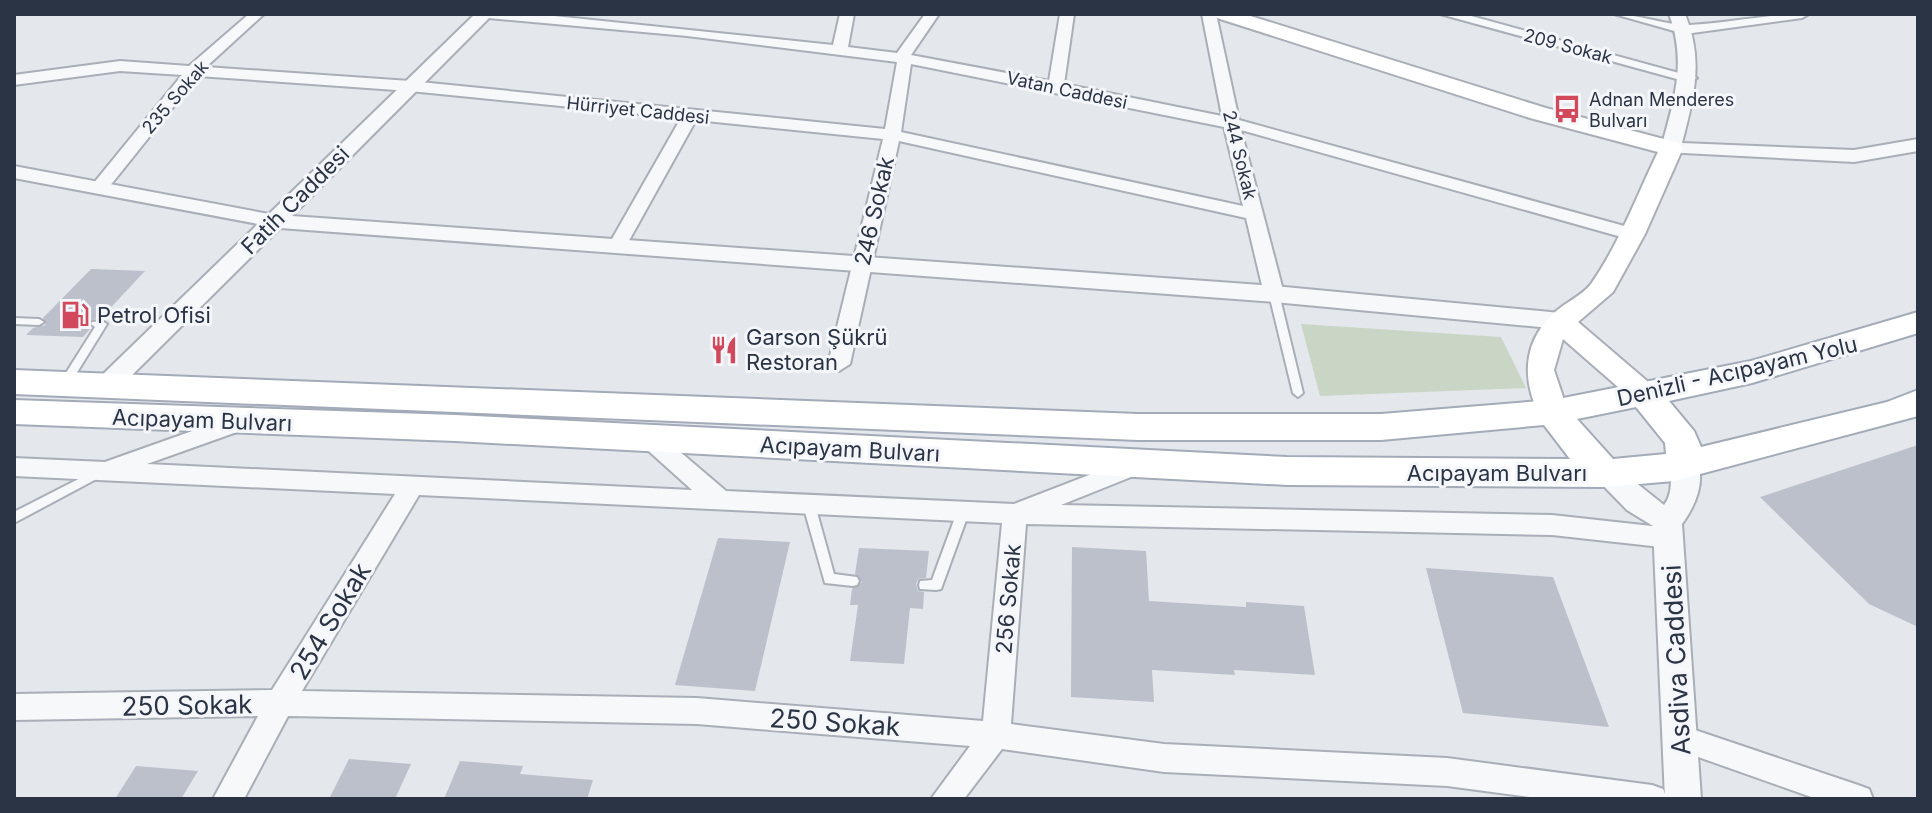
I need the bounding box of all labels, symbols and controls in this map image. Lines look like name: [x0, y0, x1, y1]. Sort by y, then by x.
street label: 209 Sokak: [1521, 24, 1615, 68]
street label: 235 Sokak: [137, 56, 213, 138]
street label: Vatan Caddesi: [1005, 67, 1129, 113]
place label: Adnan Menderes Bulvarı: [1589, 89, 1734, 131]
street label: Hürriyet Caddesi: [566, 92, 710, 128]
bus stop icon: Adnan Menderes Bulvarı: [1552, 94, 1582, 124]
street label: 244 Sokak: [1219, 108, 1261, 202]
street label: Fatih Caddesi: [236, 141, 354, 259]
street label: 246 Sokak: [849, 154, 899, 268]
fuel station icon: Petrol Ofisi: [60, 300, 90, 330]
place label: Petrol Ofisi: [97, 302, 211, 328]
place label: Garson Şükrü Restoran: [746, 324, 888, 375]
street label: Denizli - Acıpayam Yolu: [1614, 331, 1860, 411]
restaurant icon: Garson Şükrü Restoran: [709, 335, 739, 365]
street label: Acıpayam Bulvarı: [111, 404, 293, 436]
street label: Acıpayam Bulvarı: [759, 431, 941, 467]
street label: Acıpayam Bulvarı: [1407, 460, 1587, 486]
street label: 256 Sokak: [990, 543, 1026, 655]
street label: 254 Sokak: [283, 557, 377, 685]
street label: Asdiva Caddesi: [1656, 564, 1696, 756]
street label: 250 Sokak: [121, 688, 253, 722]
street label: 250 Sokak: [769, 702, 901, 742]

